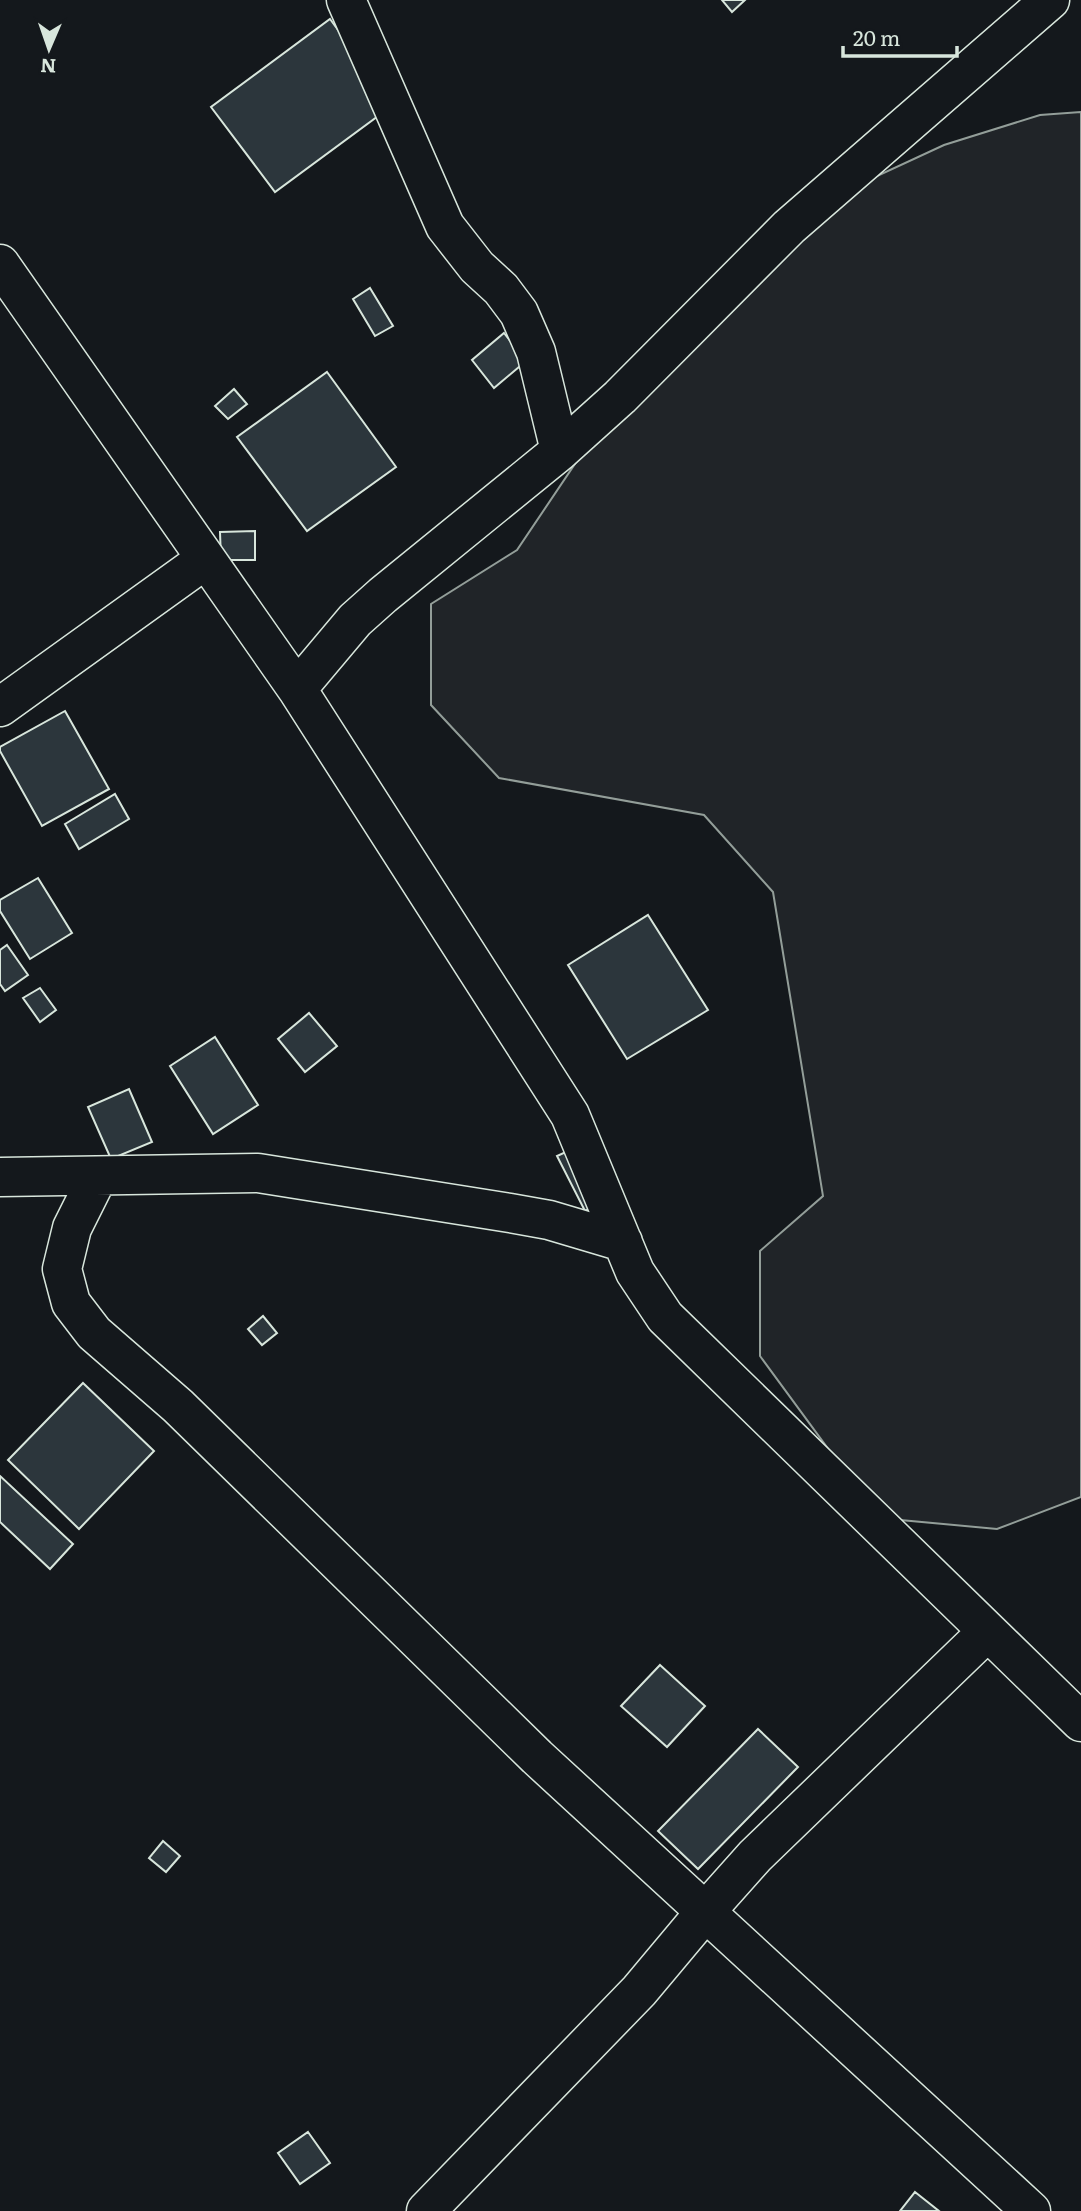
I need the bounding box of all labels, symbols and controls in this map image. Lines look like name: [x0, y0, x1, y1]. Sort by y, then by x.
north arrow: [14, 14, 84, 84]
scale bar: [843, 14, 957, 58]
text: 20 m: [853, 21, 900, 52]
text: N: [40, 53, 57, 81]

